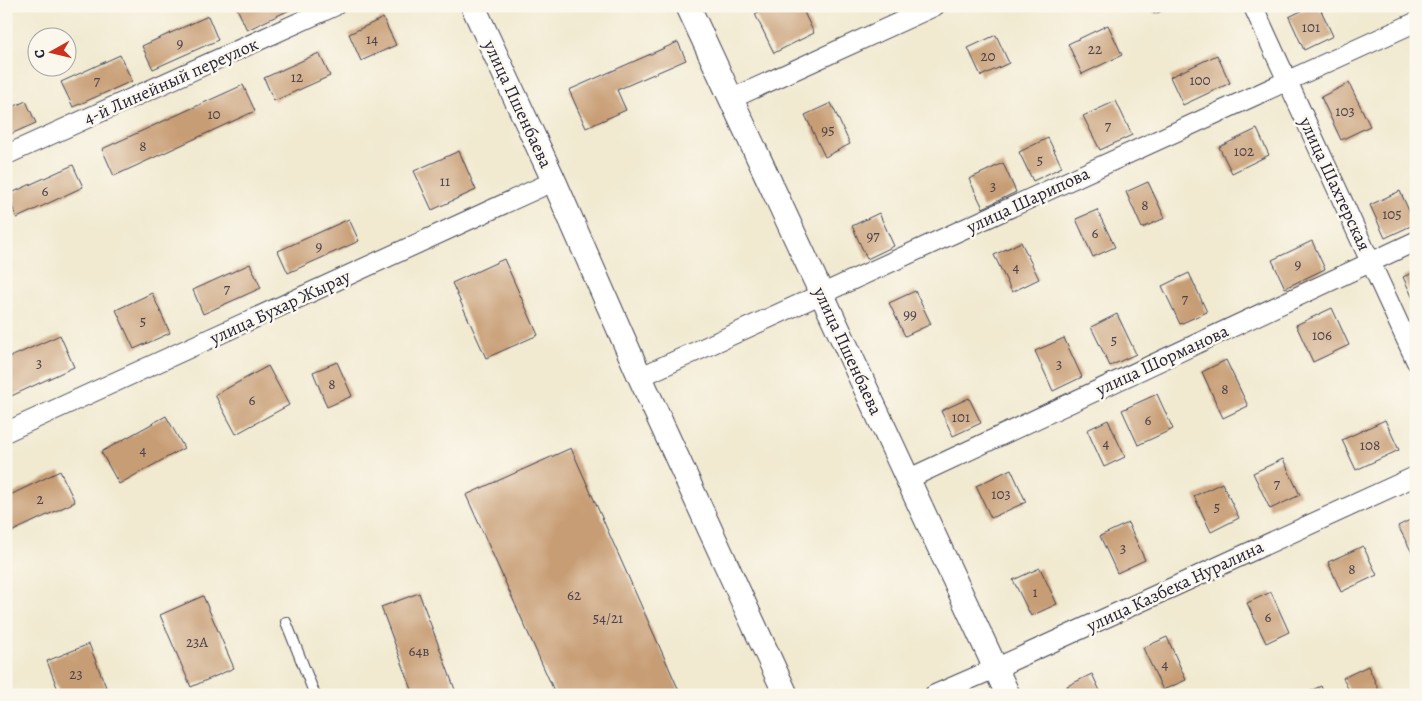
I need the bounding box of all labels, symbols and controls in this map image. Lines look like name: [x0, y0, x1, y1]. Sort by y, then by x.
house number: 101: [1302, 17, 1320, 37]
north arrow: [28, 28, 78, 78]
house number: 14: [366, 29, 378, 49]
street label: 4-й Линейный переулок: [80, 32, 262, 130]
house number: 9: [177, 33, 184, 53]
street label: улица Пшенбаева: [477, 35, 558, 172]
house number: 22: [1088, 39, 1102, 59]
house number: 20: [980, 46, 996, 66]
text: С: [30, 48, 50, 59]
house number: 12: [291, 67, 303, 87]
house number: 100: [1189, 70, 1211, 90]
house number: 7: [94, 71, 101, 91]
house number: 103: [1335, 101, 1355, 121]
house number: 10: [207, 104, 221, 124]
street label: улица Шахтерская: [1293, 112, 1376, 255]
house number: 7: [1105, 116, 1112, 136]
house number: 95: [821, 120, 835, 140]
house number: 8: [139, 136, 147, 156]
house number: 102: [1234, 141, 1254, 161]
house number: 5: [1037, 150, 1043, 170]
street label: улица Шарипова: [962, 161, 1094, 239]
house number: 11: [440, 171, 450, 191]
house number: 3: [990, 176, 996, 196]
house number: 6: [42, 181, 49, 201]
house number: 8: [1141, 195, 1149, 215]
house number: 105: [1382, 204, 1402, 224]
house number: 6: [1092, 223, 1099, 243]
house number: 97: [866, 226, 880, 246]
house number: 9: [316, 236, 323, 256]
house number: 9: [1295, 254, 1302, 274]
house number: 4: [1013, 257, 1020, 277]
street label: улица Бухар Жырау: [205, 264, 355, 350]
house number: 7: [224, 279, 231, 299]
street label: улица Пшенбаева: [807, 282, 888, 419]
house number: 7: [1182, 289, 1189, 309]
house number: 99: [903, 304, 917, 324]
house number: 5: [140, 311, 146, 331]
street label: улица Шорманова: [1091, 318, 1233, 402]
house number: 106: [1312, 325, 1332, 345]
house number: 5: [1111, 330, 1117, 350]
house number: 3: [36, 353, 42, 373]
house number: 3: [1056, 354, 1062, 374]
house number: 8: [328, 374, 336, 394]
house number: 8: [1221, 379, 1229, 399]
house number: 6: [249, 390, 256, 410]
house number: 101: [952, 407, 970, 427]
house number: 6: [1145, 410, 1152, 430]
house number: 4: [1103, 433, 1110, 453]
house number: 108: [1360, 435, 1380, 455]
house number: 4: [140, 440, 147, 460]
house number: 7: [1274, 474, 1281, 494]
house number: 103: [991, 484, 1011, 504]
house number: 2: [36, 489, 44, 509]
house number: 5: [1214, 497, 1220, 517]
street label: улица Казбека Нуралина: [1082, 534, 1268, 638]
house number: 3: [1120, 538, 1126, 558]
house number: 8: [1348, 559, 1356, 579]
house number: 1: [1032, 582, 1038, 602]
house number: 62: [567, 585, 581, 605]
house number: 6: [1265, 607, 1272, 627]
house number: 54/21: [593, 608, 623, 628]
house number: 23А: [186, 632, 208, 652]
house number: 64в: [409, 641, 429, 661]
house number: 4: [1162, 654, 1169, 674]
house number: 23: [69, 664, 83, 684]

